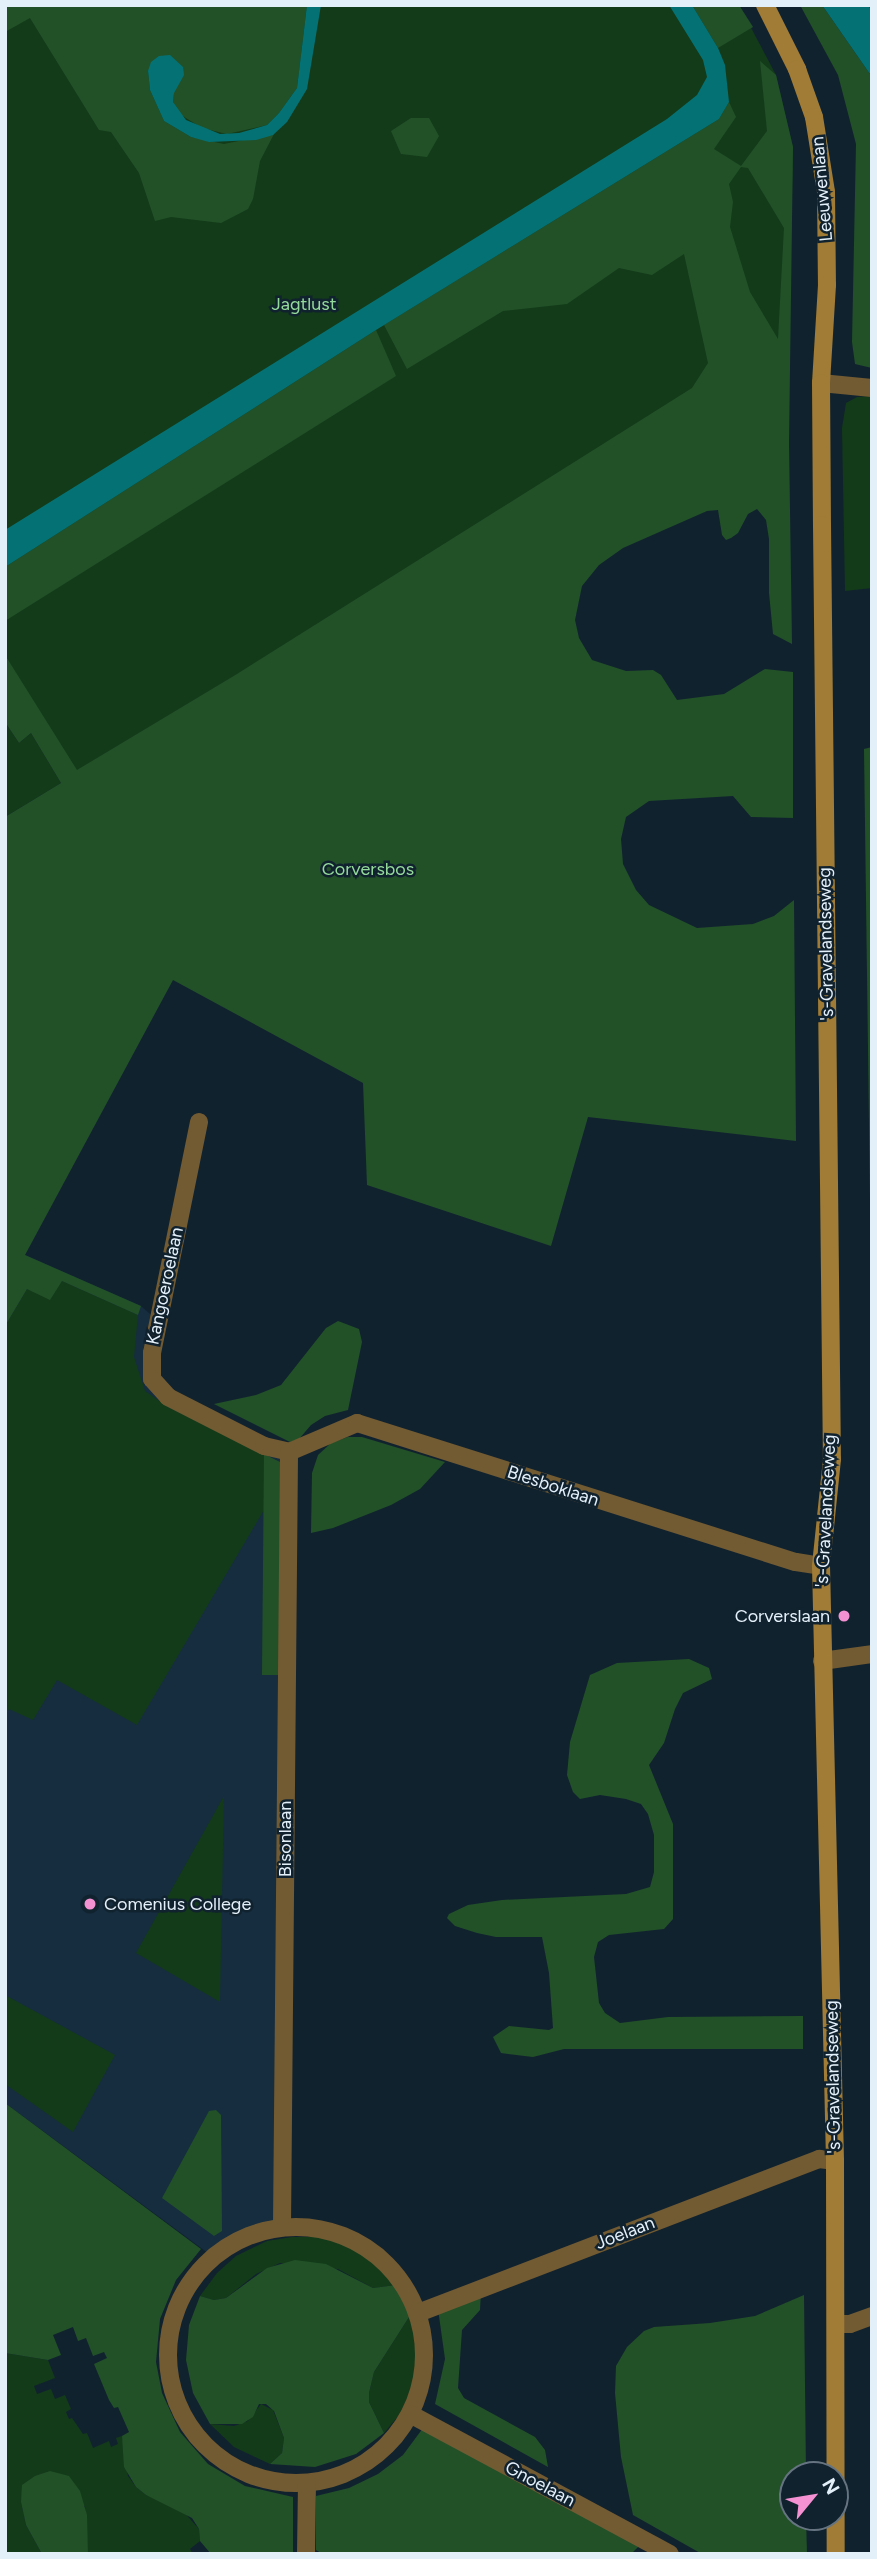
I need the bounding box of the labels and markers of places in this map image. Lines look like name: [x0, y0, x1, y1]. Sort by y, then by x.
place label: Corverslaan: [735, 1605, 830, 1627]
marker: Corverslaan: [836, 1608, 852, 1624]
place label: Comenius College: [104, 1893, 251, 1915]
marker: Comenius College: [82, 1896, 98, 1912]

